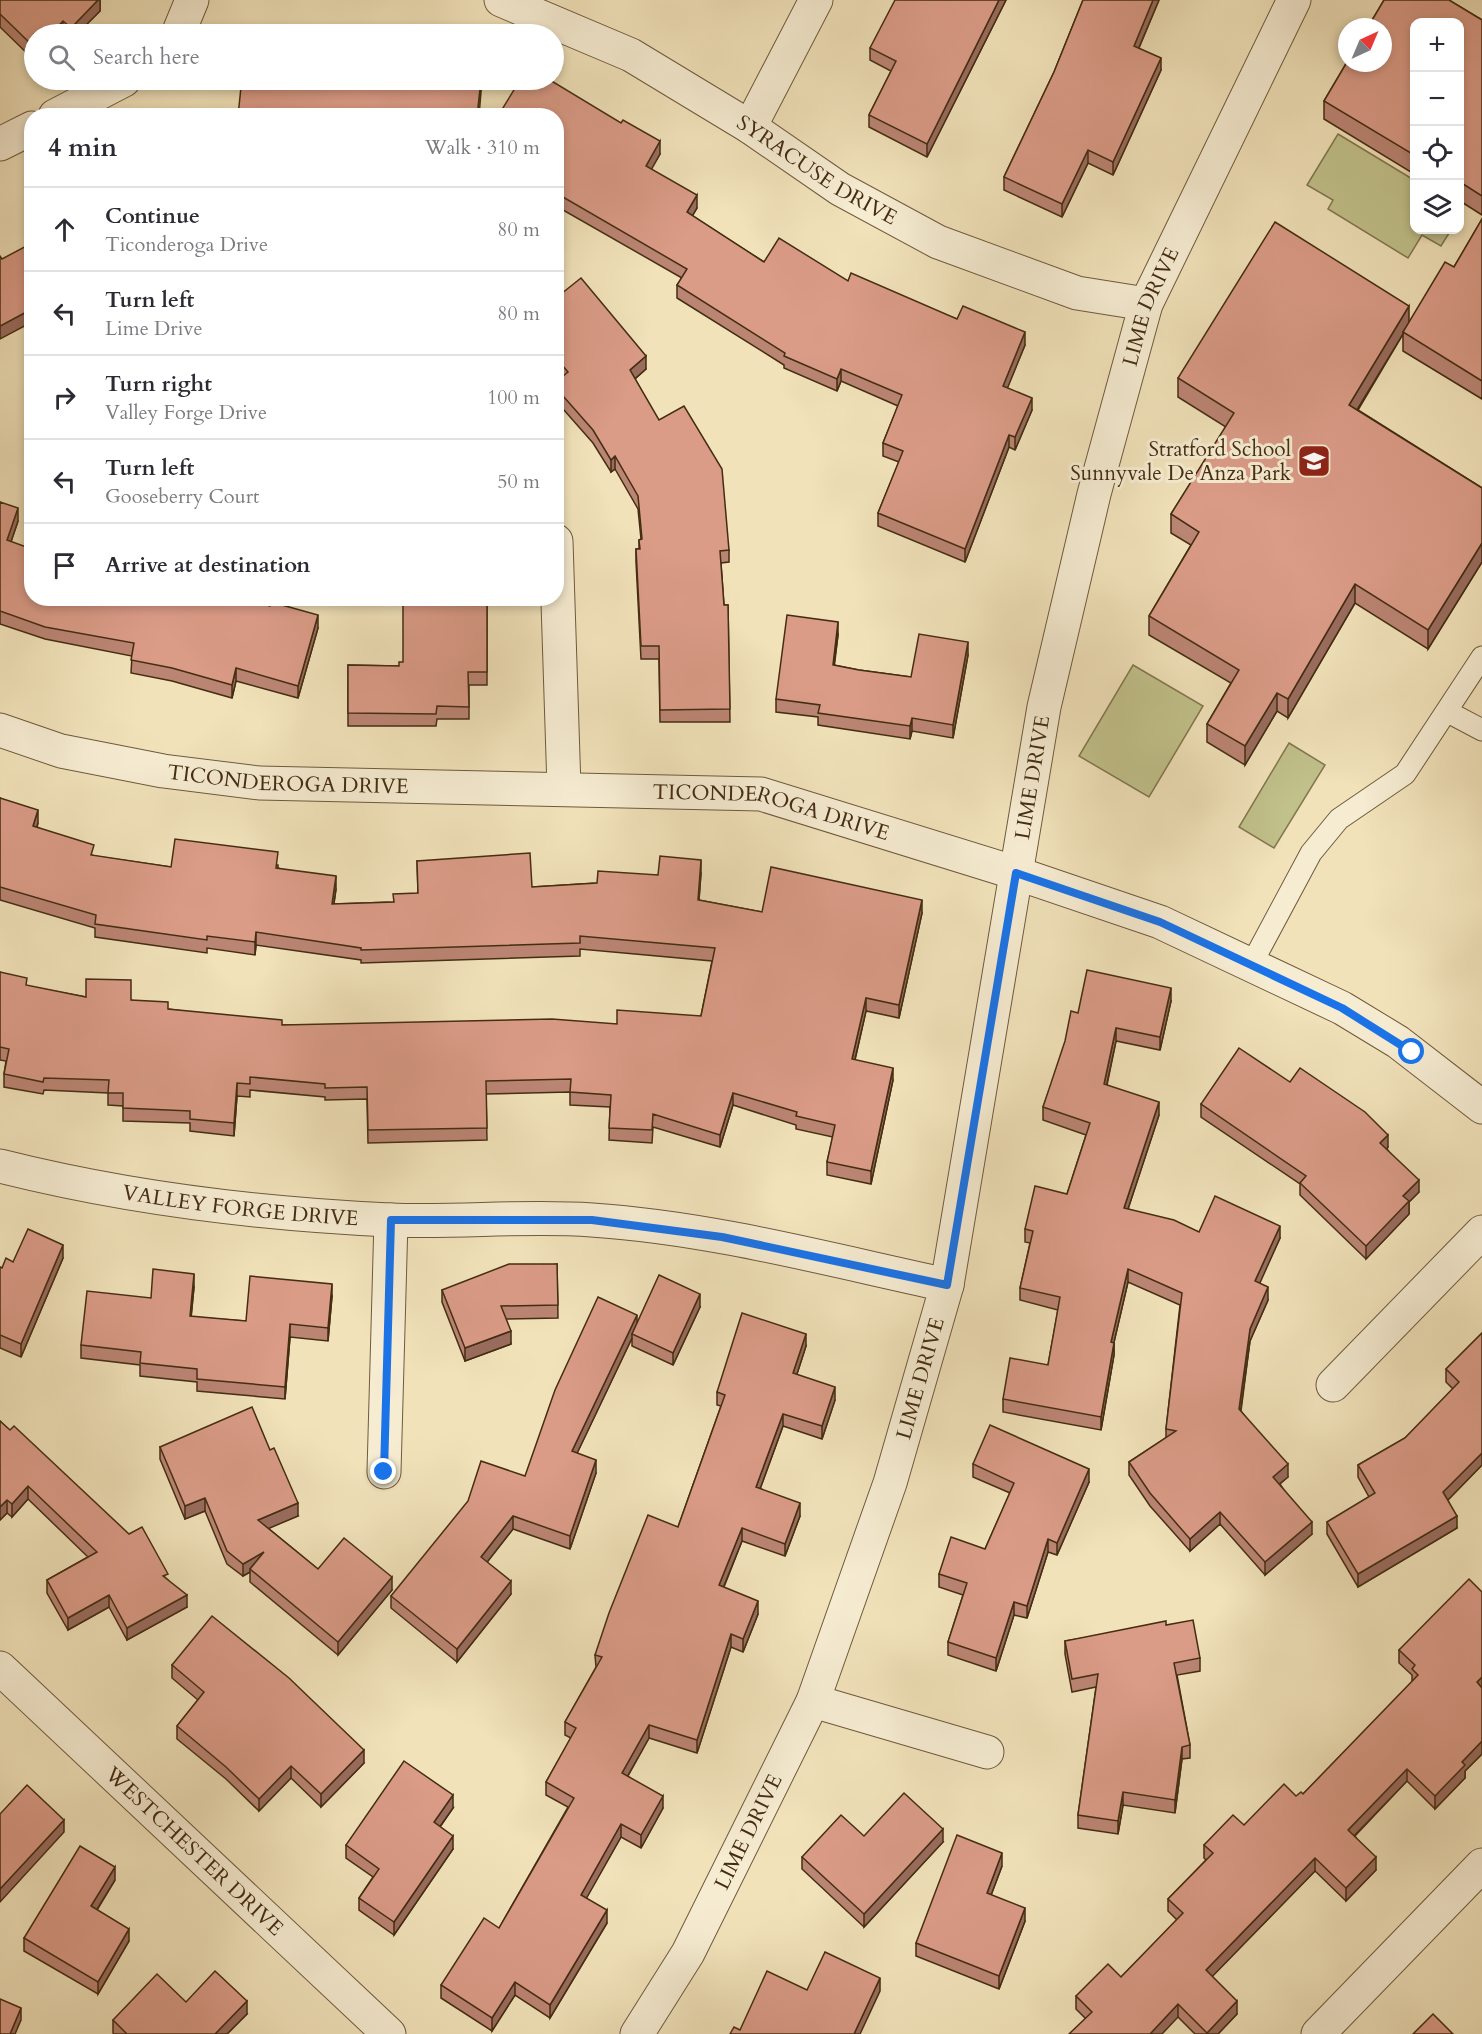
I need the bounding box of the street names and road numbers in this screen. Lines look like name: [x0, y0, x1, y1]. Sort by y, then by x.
street label: SYRACUSE DRIVE: [731, 108, 902, 232]
street label: LIME DRIVE: [1115, 242, 1186, 369]
street label: LIME DRIVE: [1008, 713, 1057, 842]
street label: TICONDEROGA DRIVE: [166, 757, 409, 801]
street label: TICONDEROGA DRIVE: [652, 777, 893, 847]
street label: VALLEY FORGE DRIVE: [120, 1178, 359, 1233]
street label: LIME DRIVE: [889, 1314, 951, 1443]
street label: WESTCHESTER DRIVE: [98, 1759, 290, 1942]
street label: LIME DRIVE: [707, 1769, 789, 1894]

